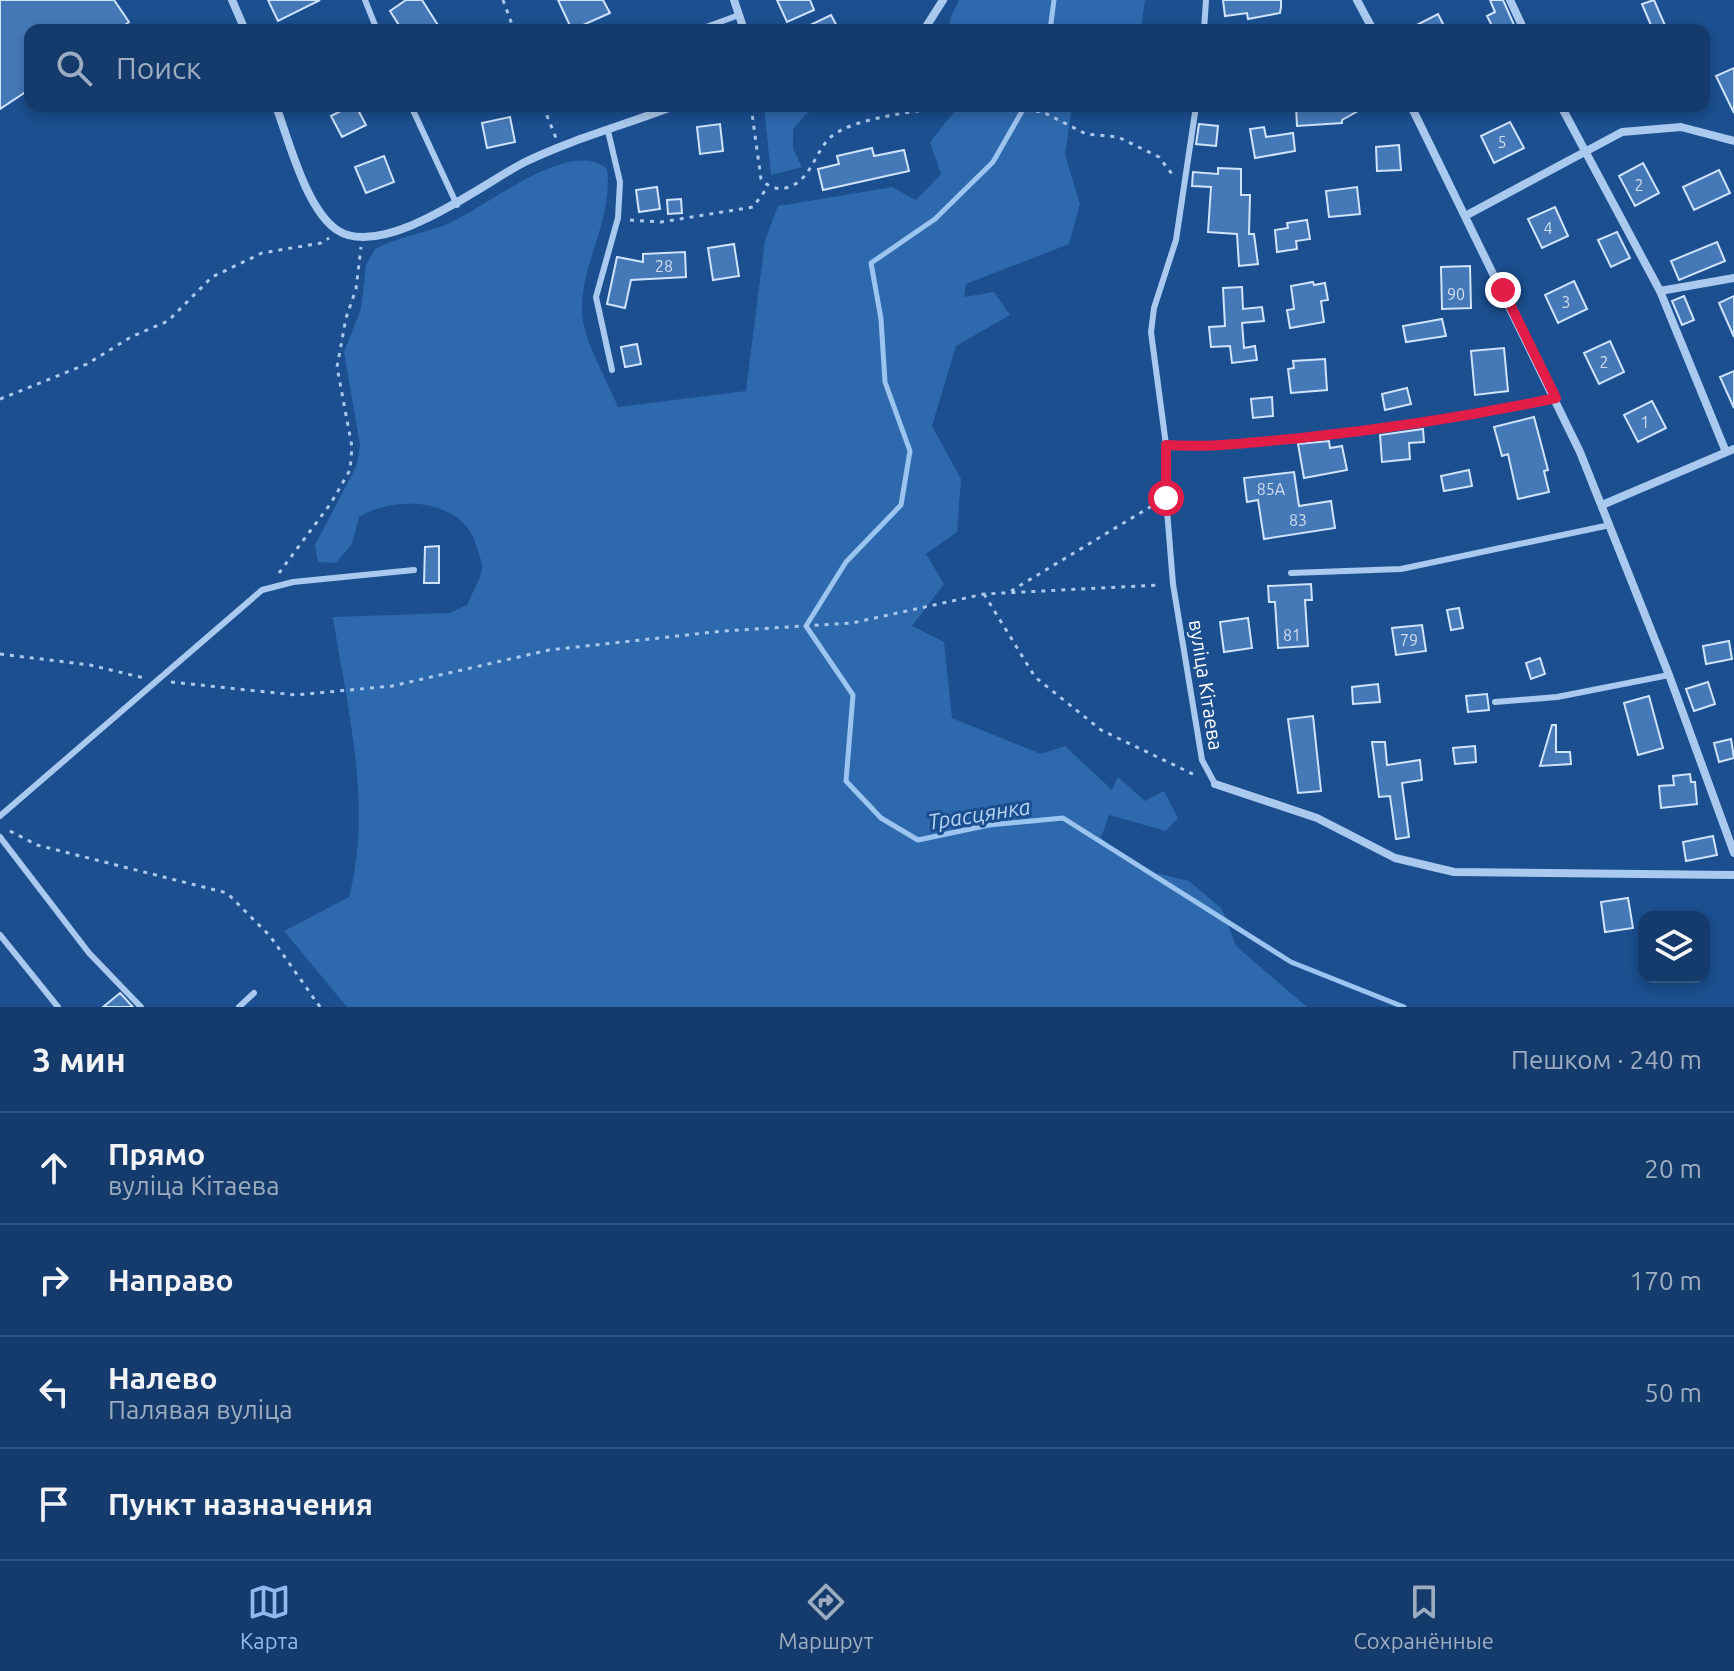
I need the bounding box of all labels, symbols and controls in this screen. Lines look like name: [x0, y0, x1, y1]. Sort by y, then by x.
search box: [24, 24, 1710, 112]
icon: search: [52, 46, 96, 90]
text: Поиск: [116, 51, 201, 85]
house number: 5: [1497, 133, 1507, 151]
house number: 2: [1634, 176, 1644, 194]
house number: 4: [1543, 219, 1553, 237]
house number: 28: [655, 257, 673, 275]
route end: [1485, 272, 1521, 308]
house number: 90: [1447, 285, 1465, 303]
house number: 3: [1561, 293, 1571, 311]
house number: 2: [1599, 353, 1609, 371]
house number: 1: [1640, 413, 1650, 431]
route start: [1148, 480, 1184, 516]
house number: 85А: [1257, 480, 1286, 498]
house number: 83: [1289, 511, 1307, 529]
street label: вуліца Кітаева: [1185, 618, 1228, 752]
house number: 81: [1283, 626, 1301, 644]
house number: 79: [1400, 631, 1418, 649]
water label: Трасцянка: [926, 793, 1032, 834]
map controls: [1638, 911, 1710, 983]
button: layers: [1638, 911, 1710, 983]
text: 3 мин: [32, 1040, 126, 1078]
text: Пешком · 240 m: [1511, 1045, 1702, 1074]
text: Прямо: [108, 1137, 205, 1171]
icon: ahead: [32, 1146, 76, 1190]
text: 20 m: [1644, 1154, 1702, 1183]
text: вуліца Кітаева: [108, 1171, 280, 1200]
icon: right: [32, 1258, 76, 1302]
text: Направо: [108, 1263, 234, 1297]
text: 170 m: [1630, 1266, 1702, 1295]
text: Налево: [108, 1361, 218, 1395]
icon: left: [32, 1370, 76, 1414]
text: 50 m: [1644, 1378, 1702, 1407]
text: Палявая вуліца: [108, 1395, 293, 1424]
icon: arrive: [32, 1482, 76, 1526]
text: Пункт назначения: [108, 1487, 373, 1521]
tab: Карта: [240, 1580, 299, 1653]
tab: Маршрут: [779, 1580, 873, 1653]
tab: Сохранённые: [1353, 1580, 1494, 1653]

